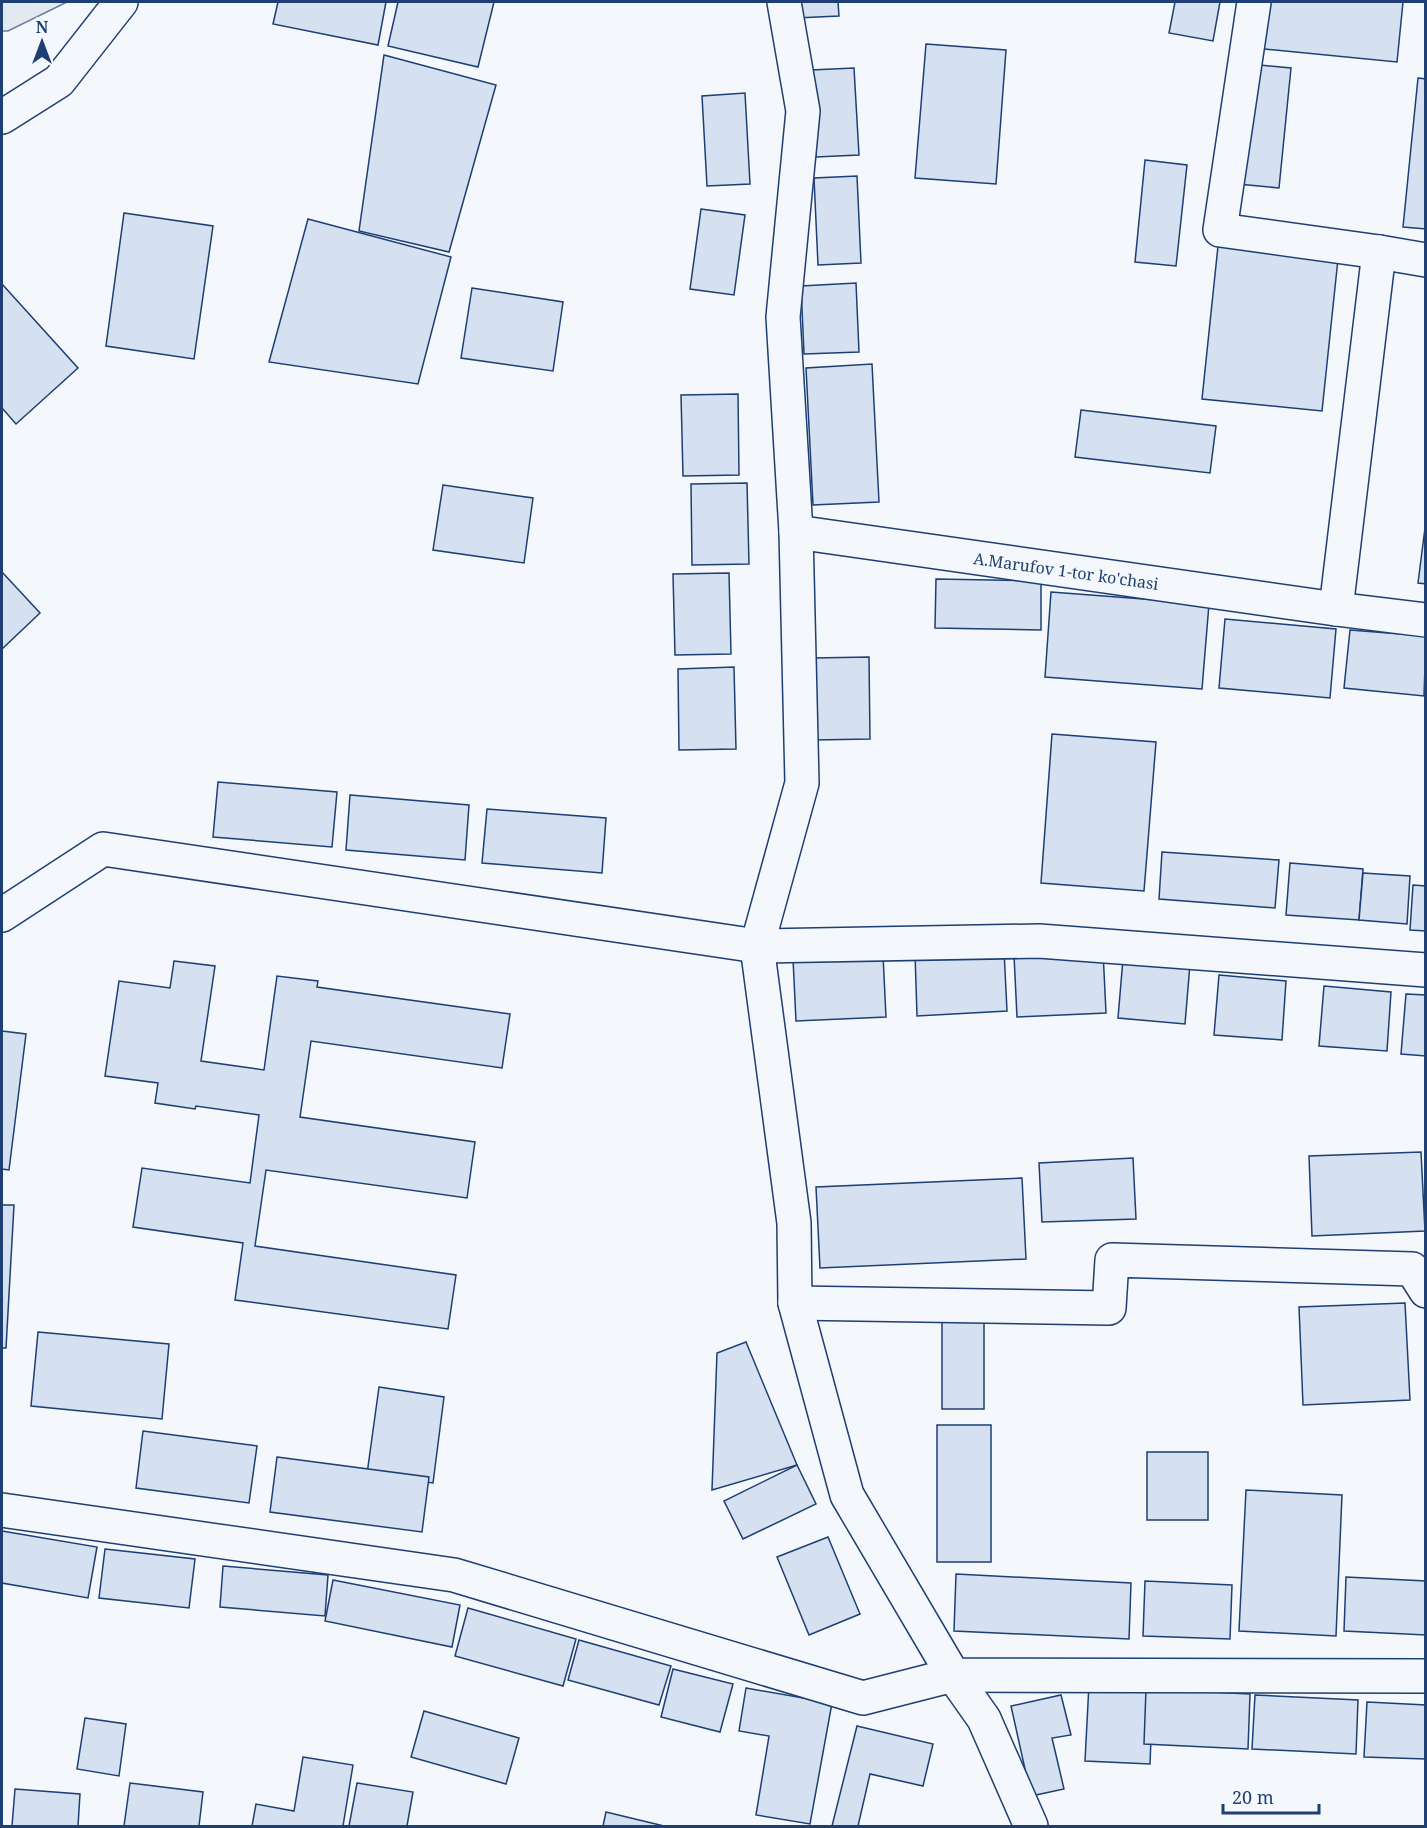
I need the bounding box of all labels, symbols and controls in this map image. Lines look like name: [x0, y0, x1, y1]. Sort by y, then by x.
north arrow: [12, 12, 72, 72]
text: N: [36, 16, 49, 38]
street label: A.Marufov 1-tor ko'chasi: [972, 547, 1160, 595]
scale bar: [1223, 1777, 1319, 1815]
text: 20 m: [1232, 1785, 1274, 1809]

